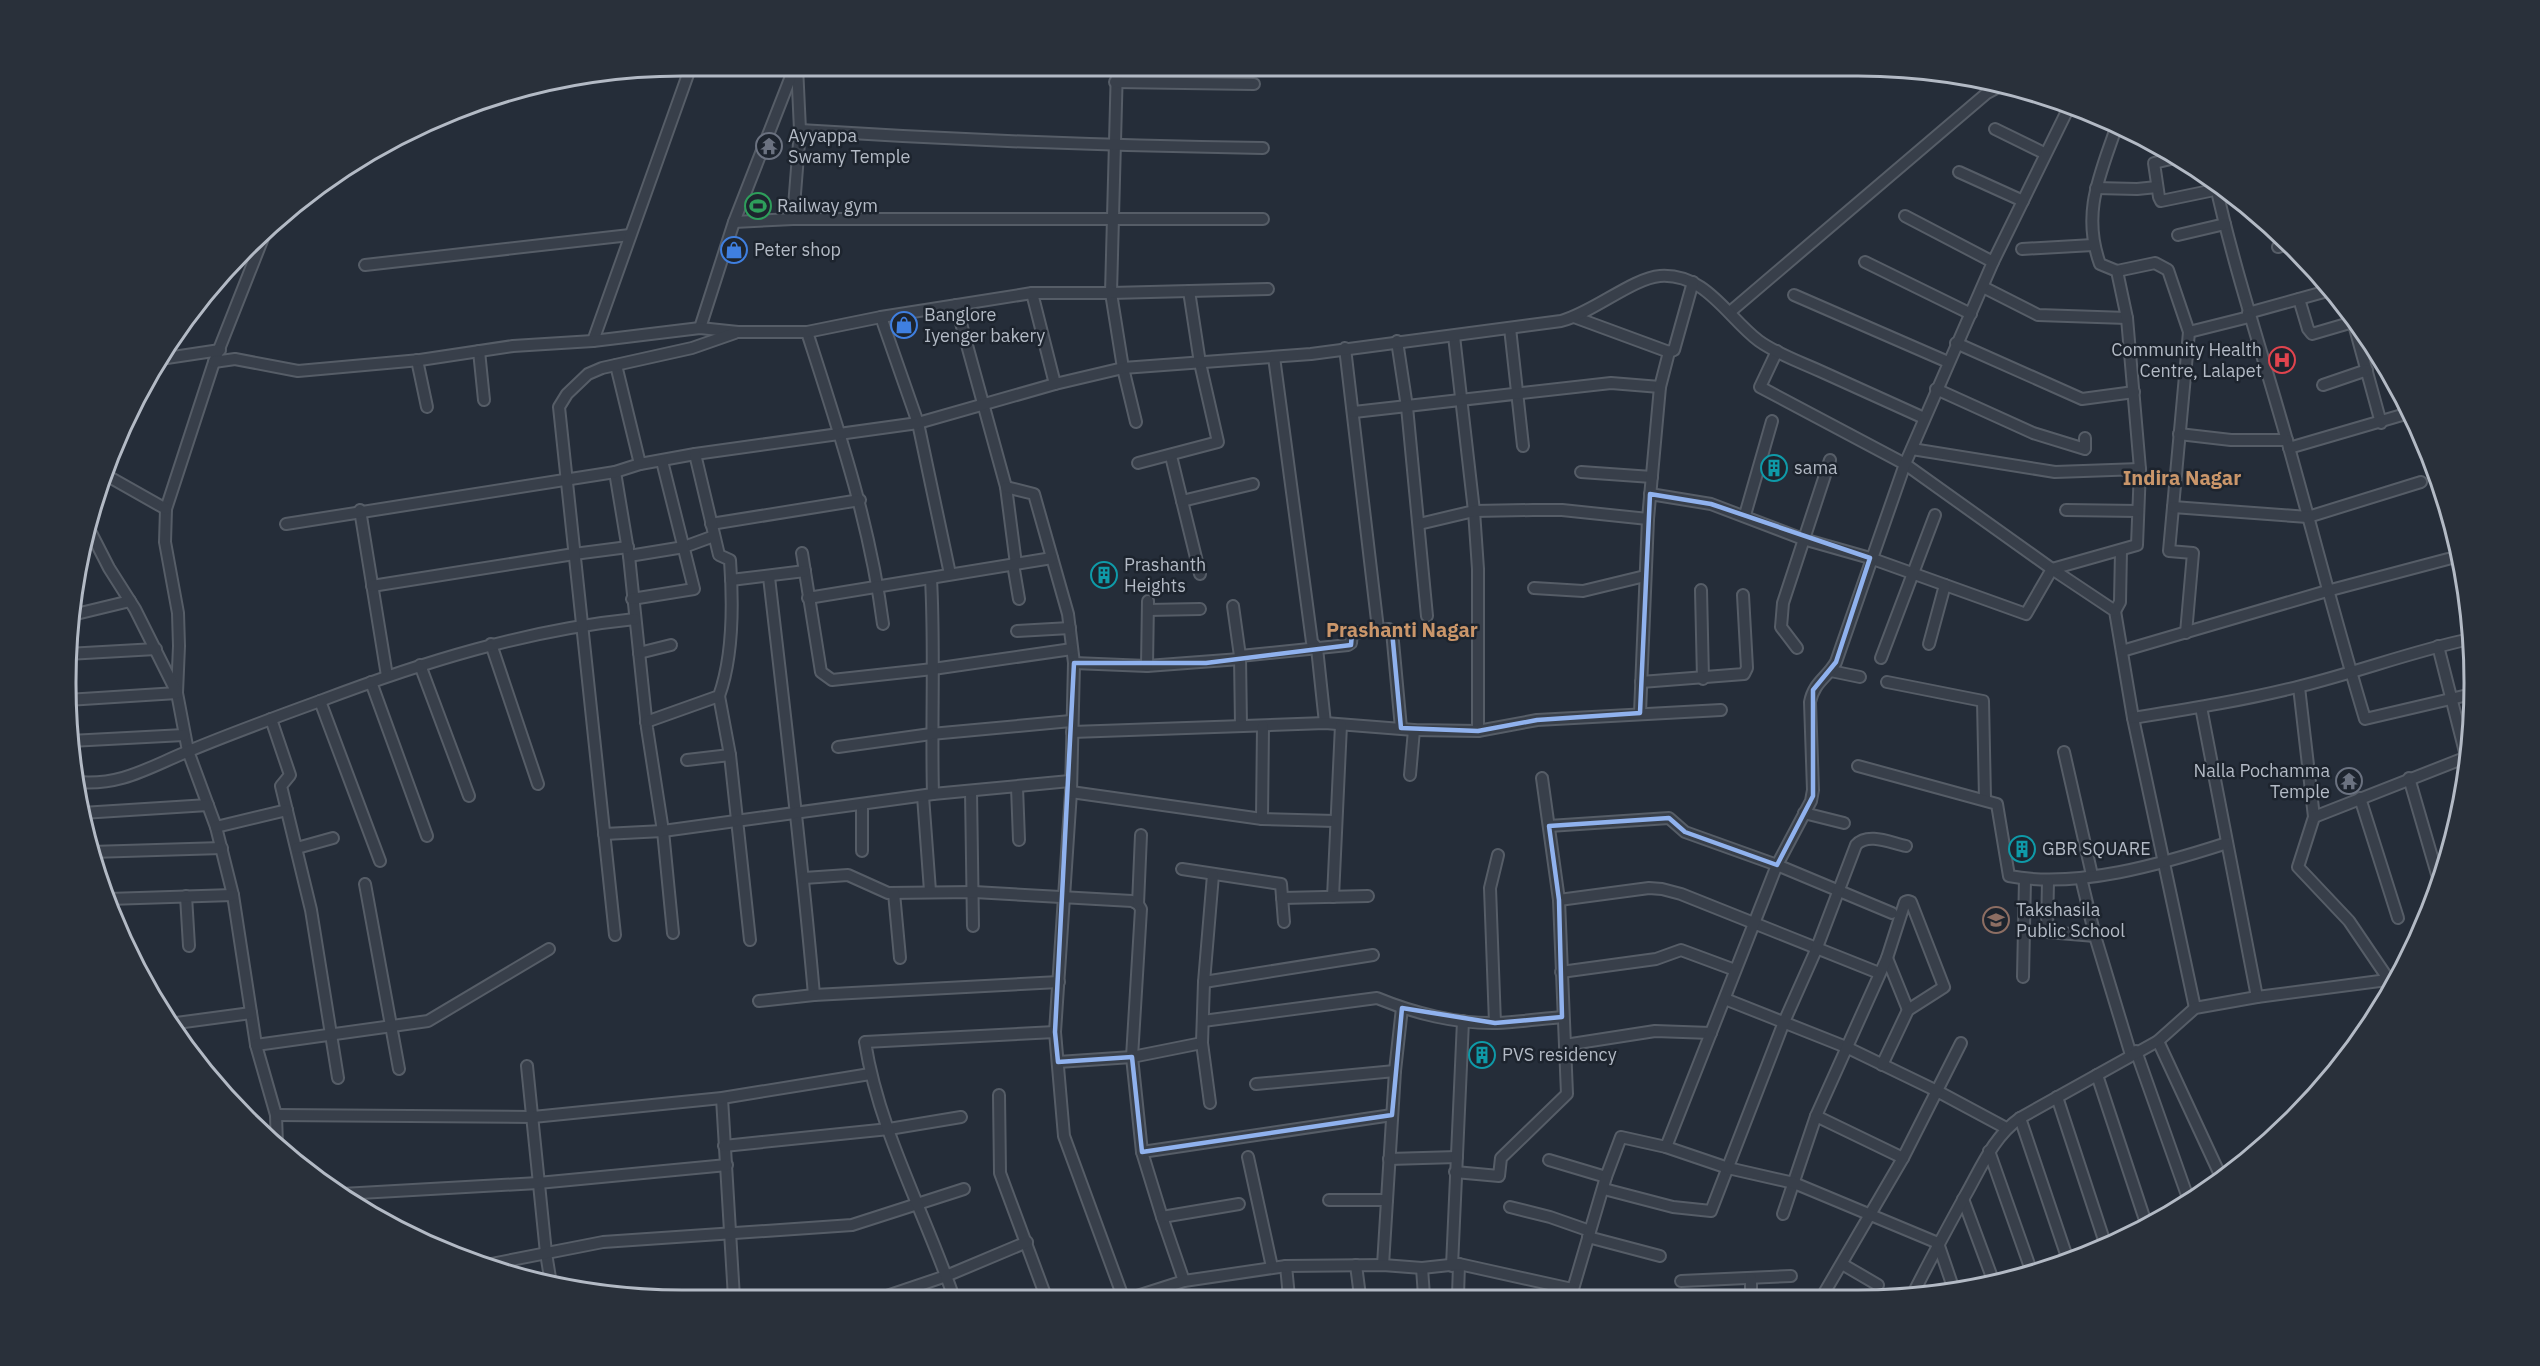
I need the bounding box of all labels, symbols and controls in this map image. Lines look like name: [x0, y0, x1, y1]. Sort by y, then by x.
place label: Ayyappa Swamy Temple: [788, 124, 911, 168]
temple icon: Ayyappa Swamy Temple: [754, 131, 784, 161]
sports icon: Railway gym: [743, 191, 773, 221]
place label: Railway gym: [777, 194, 878, 217]
shop icon: Peter shop: [719, 235, 749, 265]
place label: Peter shop: [754, 238, 841, 261]
place label: Banglore Iyenger bakery: [924, 303, 1045, 347]
shop icon: Banglore Iyenger bakery: [889, 310, 919, 340]
place label: Community Health Centre, Lalapet: [2111, 338, 2262, 382]
hospital icon: Community Health Centre, Lalapet: [2267, 345, 2297, 375]
building icon: sama: [1759, 453, 1789, 483]
place label: sama: [1794, 456, 1838, 479]
district label: Indira Nagar: [2123, 464, 2241, 491]
place label: Prashanth Heights: [1124, 553, 1206, 597]
building icon: Prashanth Heights: [1089, 560, 1119, 590]
district label: Prashanti Nagar: [1326, 616, 1478, 643]
place label: Nalla Pochamma Temple: [2194, 759, 2330, 803]
temple icon: Nalla Pochamma Temple: [2334, 766, 2364, 796]
building icon: GBR SQUARE: [2007, 834, 2037, 864]
place label: GBR SQUARE: [2042, 837, 2151, 860]
place label: Takshasila Public School: [2016, 898, 2125, 942]
school or university icon: Takshasila Public School: [1981, 905, 2011, 935]
building icon: PVS residency: [1467, 1040, 1497, 1070]
place label: PVS residency: [1502, 1043, 1617, 1066]

